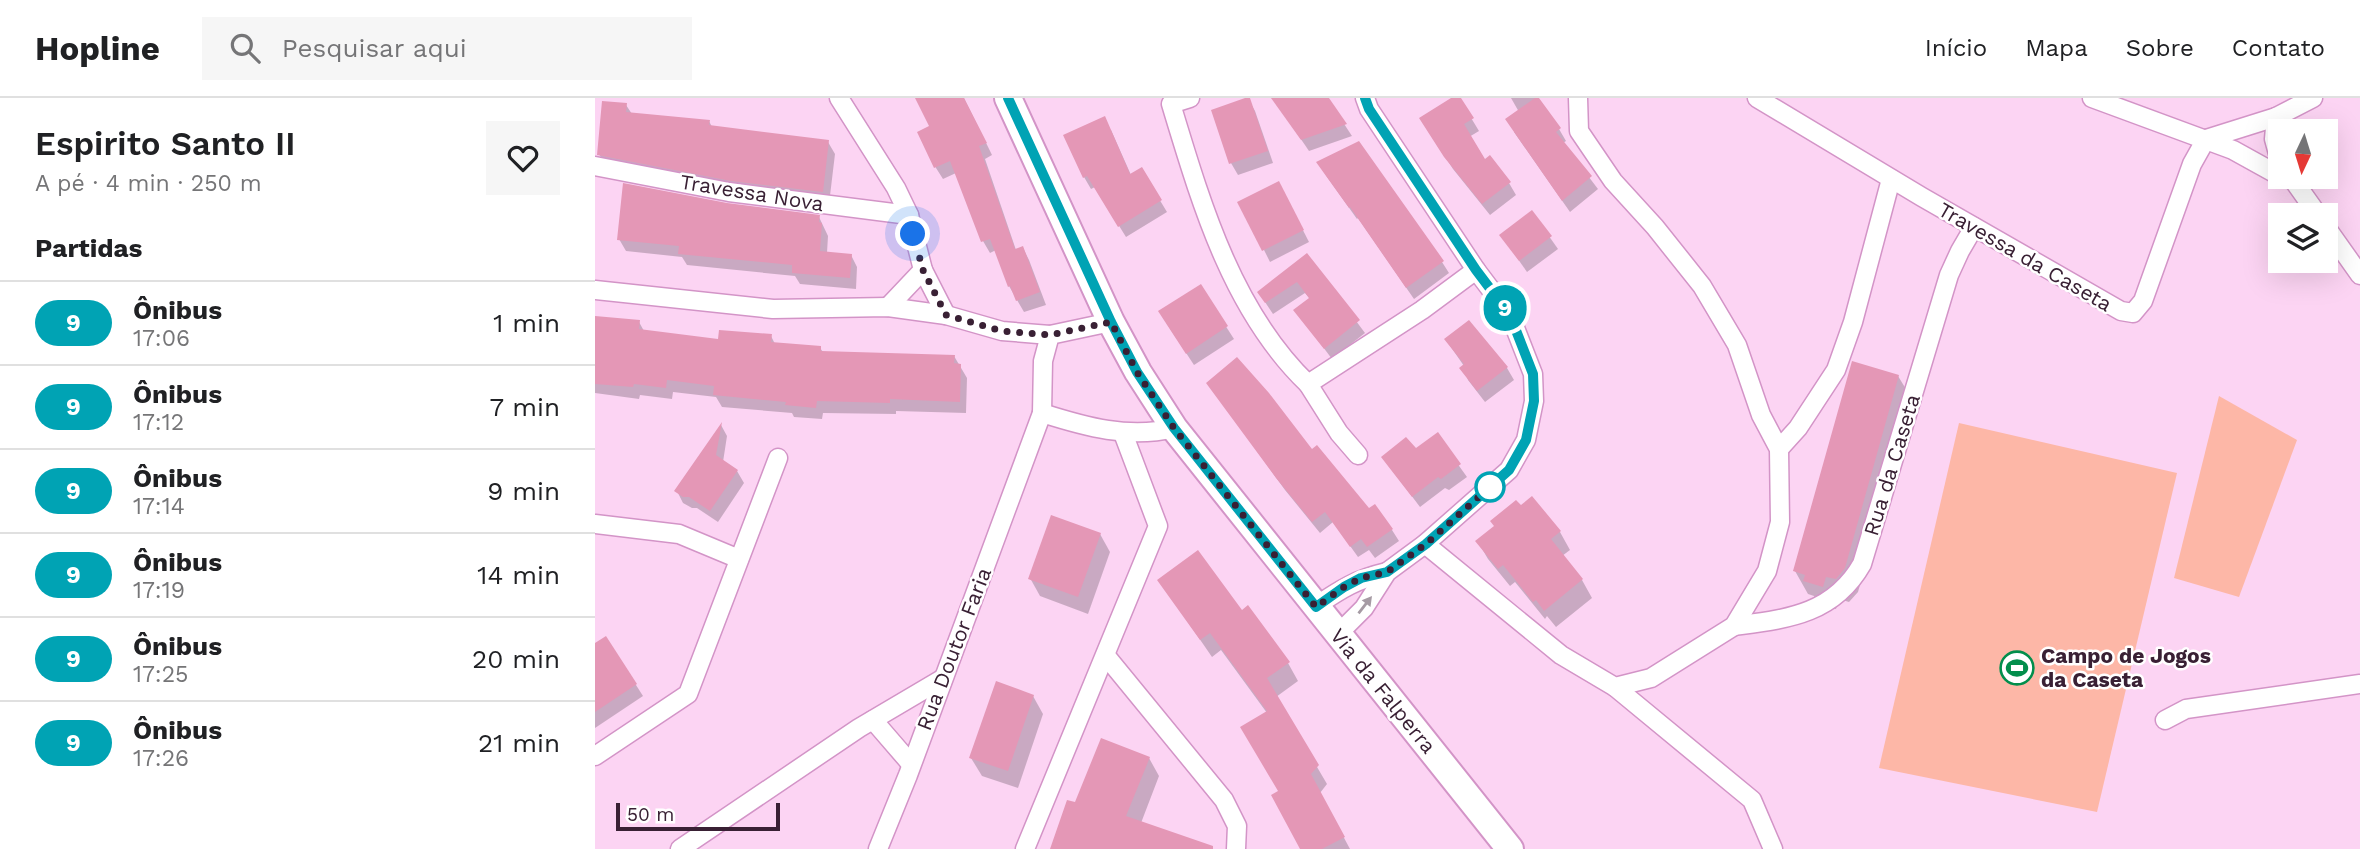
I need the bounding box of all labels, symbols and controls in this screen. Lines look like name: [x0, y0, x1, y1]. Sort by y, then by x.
search box: [202, 17, 692, 80]
text: Hopline: [35, 29, 160, 68]
icon: search: [226, 29, 264, 67]
text: Pesquisar aqui: [282, 33, 467, 63]
text: Início: [1925, 34, 1987, 62]
text: Mapa: [2025, 34, 2088, 62]
text: Sobre: [2126, 34, 2194, 62]
text: Contato: [2232, 34, 2325, 62]
north arrow: [2268, 119, 2338, 189]
map controls: [2268, 119, 2338, 273]
button: heart: [486, 121, 560, 195]
text: Espirito Santo II: [35, 124, 295, 163]
street label: Travessa Nova: [678, 169, 826, 216]
text: A pé · 4 min · 250 m: [35, 170, 262, 197]
street label: Travessa da Caseta: [1934, 197, 2117, 317]
button: layers: [2268, 203, 2338, 273]
your location: [895, 216, 930, 251]
text: Partidas: [35, 233, 142, 263]
line badge: 9: [1482, 285, 1528, 331]
text: 9: [1498, 294, 1512, 322]
text: Ônibus: [133, 295, 222, 325]
text: 1 min: [493, 308, 560, 338]
text: 9: [66, 309, 81, 337]
text: 17:06: [133, 325, 190, 352]
text: Ônibus: [133, 379, 222, 409]
street label: Rua da Caseta: [1858, 391, 1925, 539]
text: 7 min: [490, 392, 560, 422]
text: 9: [66, 393, 81, 421]
text: 17:12: [133, 409, 184, 436]
text: Ônibus: [133, 463, 222, 493]
unlabelled marker: [1475, 472, 1505, 502]
text: 9 min: [487, 476, 560, 506]
text: 9: [66, 477, 81, 505]
text: 17:14: [133, 493, 185, 520]
text: Ônibus: [133, 547, 222, 577]
text: 14 min: [477, 560, 560, 590]
text: 9: [66, 561, 81, 589]
street label: Rua Doutor Faria: [911, 564, 996, 734]
text: 17:19: [133, 577, 185, 604]
one-way arrow: [1357, 596, 1371, 614]
street label: Via da Falperra: [1325, 623, 1441, 758]
text: Ônibus: [133, 631, 222, 661]
place label: Campo de Jogos da Caseta: [2041, 643, 2211, 692]
text: 20 min: [472, 644, 560, 674]
text: 9: [66, 645, 81, 673]
sports icon: Campo de Jogos da Caseta: [1998, 649, 2036, 687]
text: 17:25: [133, 661, 188, 688]
text: Ônibus: [133, 715, 222, 745]
text: 21 min: [478, 728, 560, 758]
text: 9: [66, 729, 81, 757]
text: 17:26: [133, 745, 189, 772]
scale bar: [616, 800, 781, 832]
text: 50 m: [627, 803, 674, 826]

